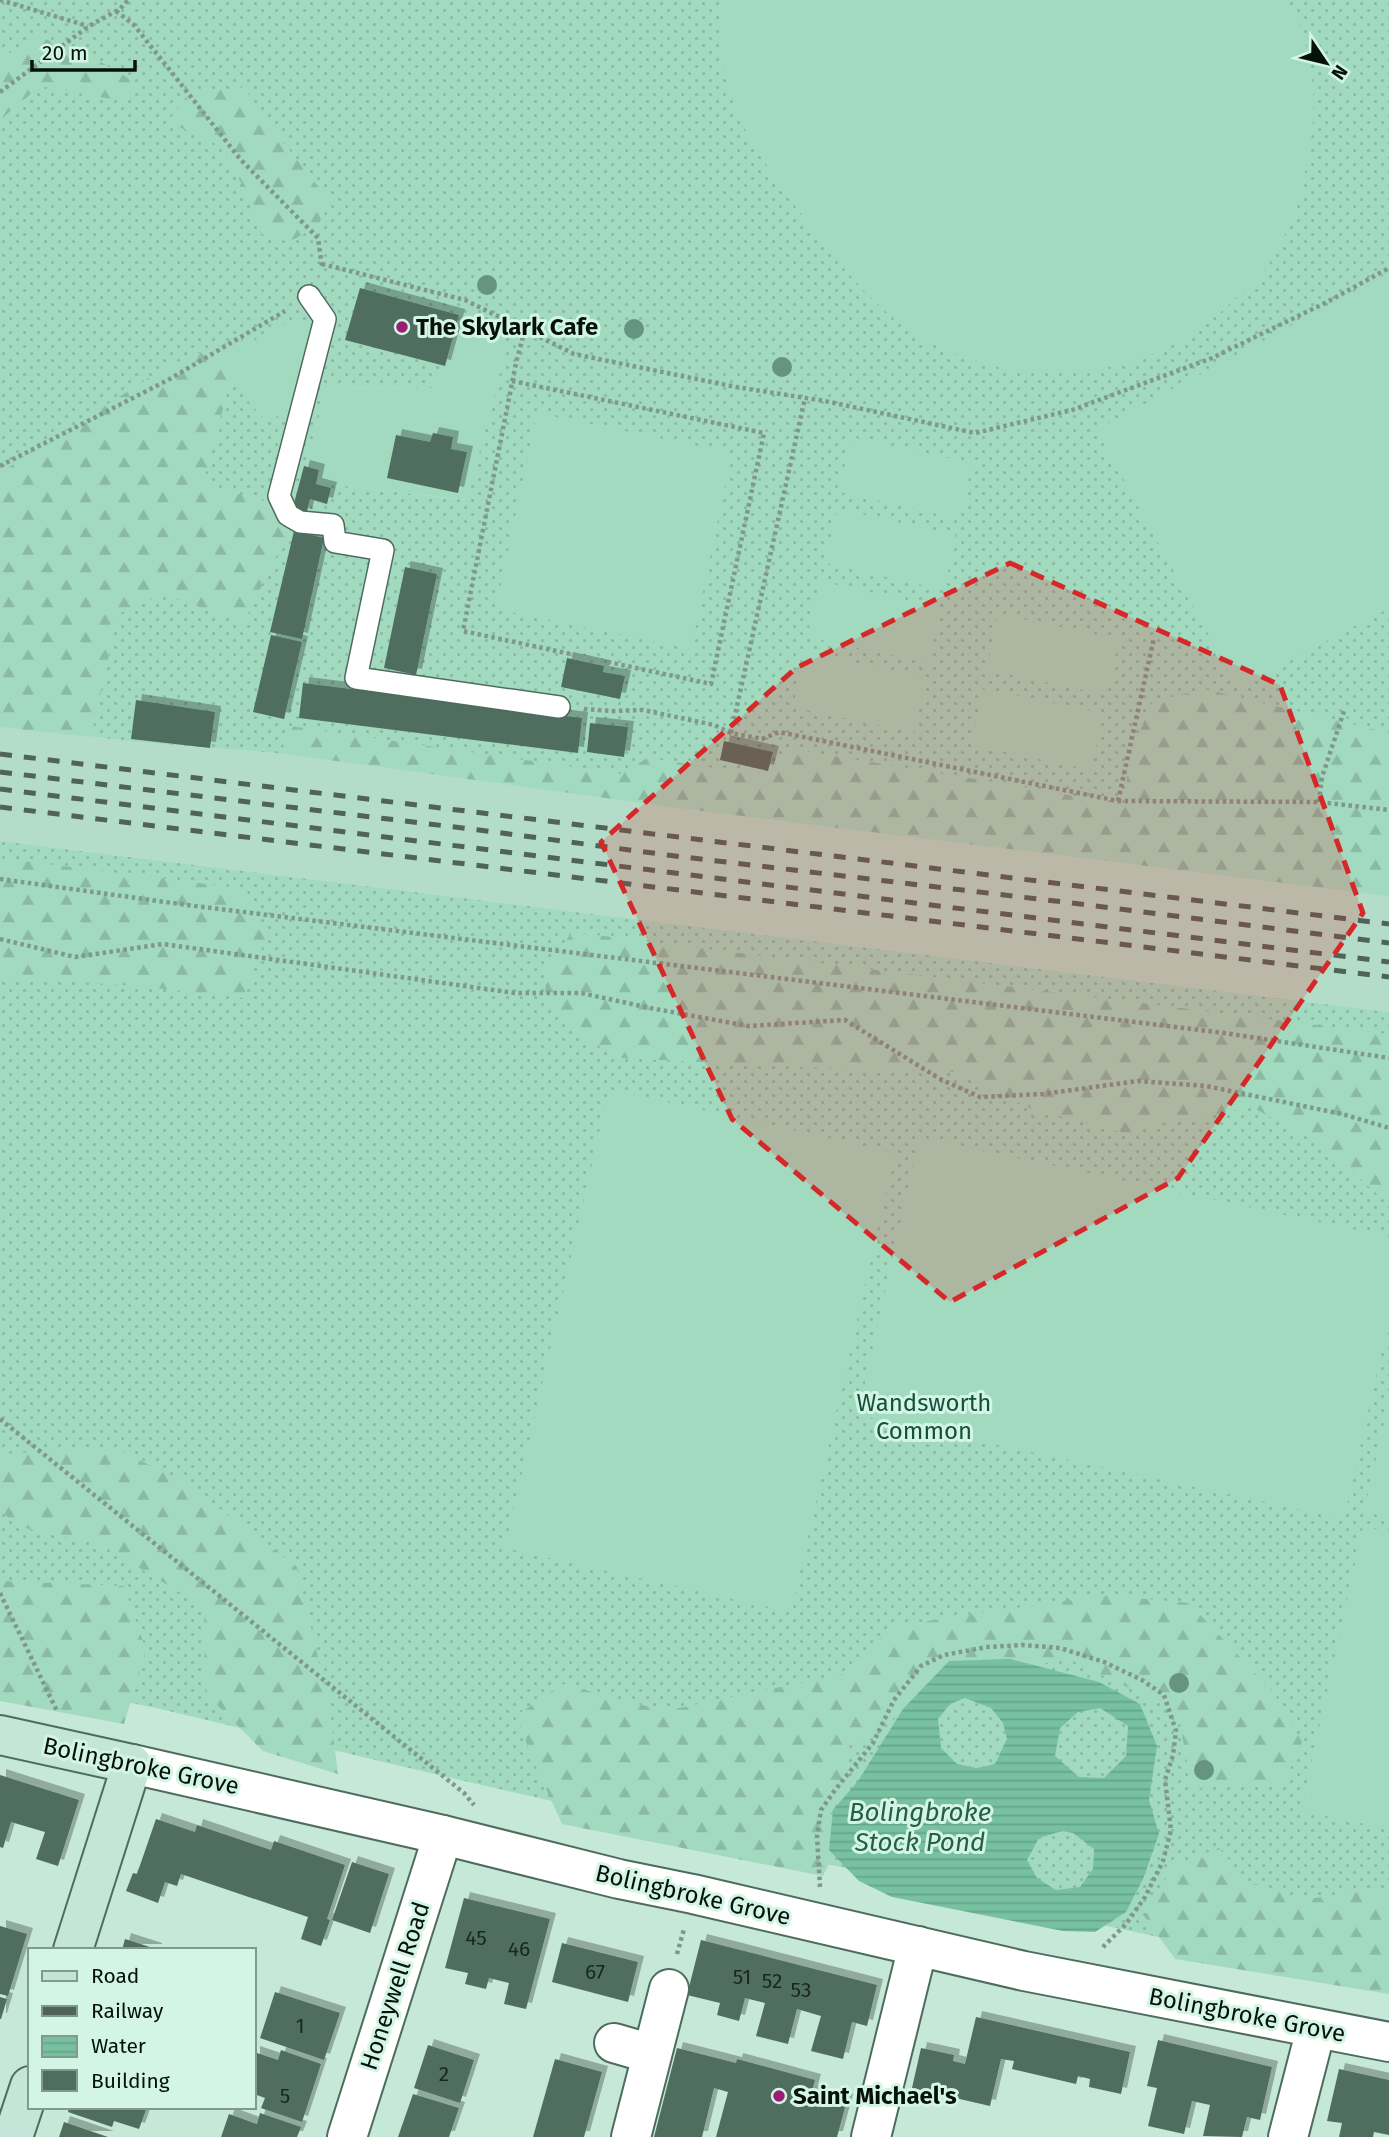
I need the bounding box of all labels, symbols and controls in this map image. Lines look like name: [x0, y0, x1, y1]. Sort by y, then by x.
scale bar: [32, 28, 135, 72]
north arrow: [1291, 28, 1361, 98]
text: 20 m: [42, 40, 88, 66]
text: N: [1326, 61, 1353, 84]
place label: The Skylark Cafe: [416, 313, 598, 341]
marker: The Skylark Cafe: [394, 319, 410, 335]
park label: Wandsworth Common: [857, 1389, 991, 1445]
street label: Bolingbroke Grove: [40, 1732, 242, 1800]
water label: Bolingbroke Stock Pond: [849, 1797, 991, 1858]
street label: Bolingbroke Grove: [593, 1859, 793, 1931]
street label: Honeywell Road: [355, 1898, 435, 2074]
house number: 45: [465, 1925, 487, 1951]
house number: 46: [508, 1936, 530, 1962]
legend: [28, 1948, 256, 2109]
house number: 67: [585, 1959, 605, 1985]
text: Road: [91, 1963, 139, 1989]
house number: 51: [733, 1964, 751, 1990]
house number: 52: [762, 1968, 782, 1994]
house number: 53: [791, 1977, 811, 2003]
street label: Bolingbroke Grove: [1146, 1982, 1348, 2048]
text: Railway: [91, 1998, 164, 2024]
house number: 1: [295, 2013, 305, 2039]
text: Water: [91, 2033, 146, 2059]
house number: 2: [439, 2061, 449, 2087]
text: Building: [91, 2068, 170, 2094]
place label: Saint Michael's: [793, 2082, 957, 2110]
house number: 5: [280, 2083, 290, 2109]
marker: Saint Michael's: [771, 2088, 787, 2104]

